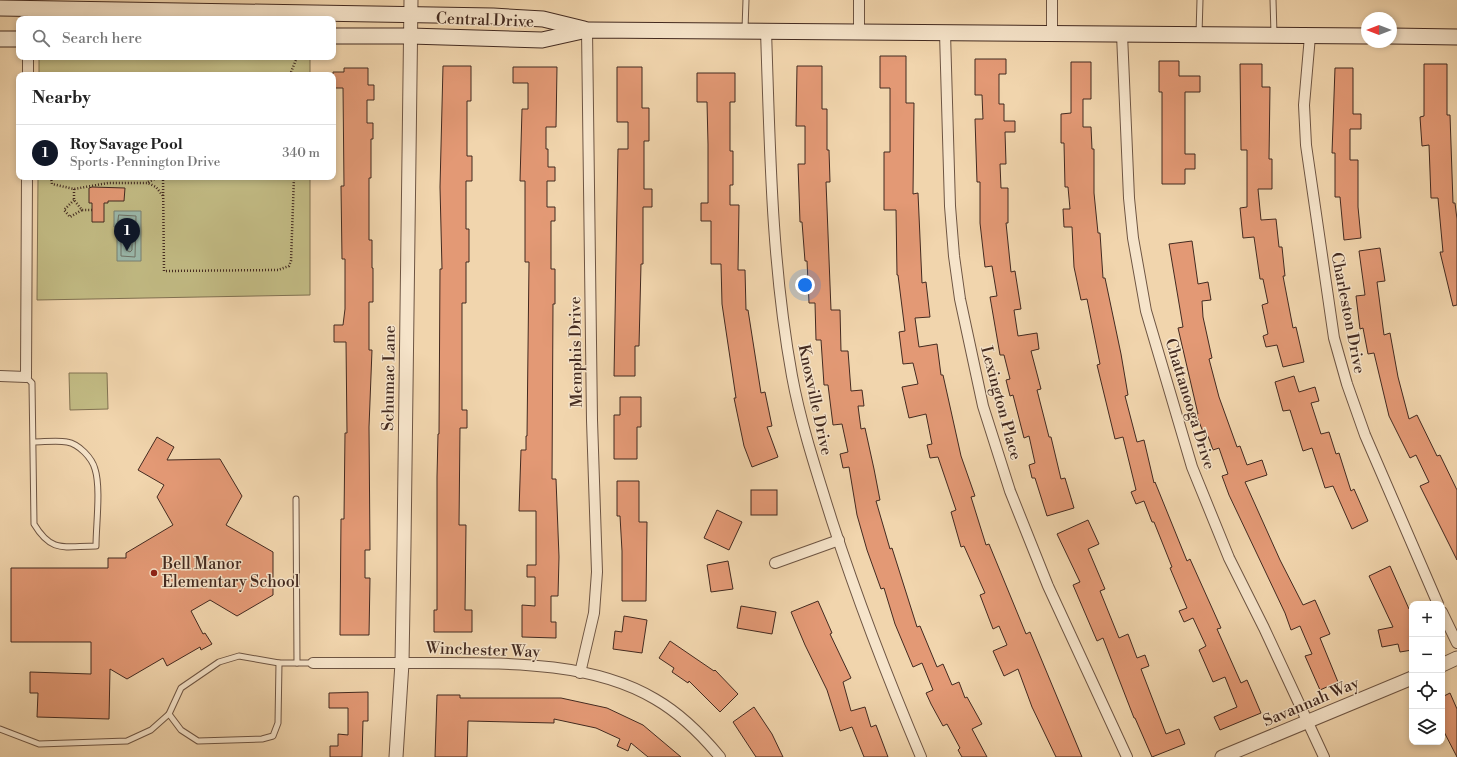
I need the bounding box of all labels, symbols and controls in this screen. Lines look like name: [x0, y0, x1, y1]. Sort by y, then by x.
street label: Central Drive: [436, 8, 534, 32]
north arrow: [1361, 12, 1397, 48]
search box: [16, 16, 336, 60]
icon: search: [30, 27, 52, 49]
text: Search here: [62, 29, 142, 48]
text: Nearby: [32, 87, 91, 109]
text: Roy Savage Pool: [70, 135, 183, 154]
text: 1: [42, 145, 48, 161]
text: 340 m: [282, 145, 320, 161]
text: Sports · Pennington Drive: [70, 154, 220, 170]
pin: 1: [114, 218, 140, 251]
street label: Charleston Drive: [1326, 251, 1370, 375]
your location: [795, 275, 815, 295]
street label: Memphis Drive: [565, 296, 587, 408]
street label: Schumac Lane: [378, 325, 400, 431]
street label: Chattanooga Drive: [1161, 336, 1219, 472]
street label: Knoxville Drive: [793, 343, 837, 457]
street label: Lexington Place: [976, 344, 1026, 462]
place label: Bell Manor Elementary School: [161, 554, 300, 592]
marker: Bell Manor Elementary School: [149, 568, 159, 578]
map controls: [1409, 601, 1445, 745]
button: +: [1409, 601, 1445, 637]
button: −: [1409, 637, 1445, 673]
street label: Winchester Way: [424, 638, 541, 662]
street label: Savannah Way: [1260, 673, 1362, 731]
button: locate: [1409, 673, 1445, 709]
button: layers: [1409, 709, 1445, 745]

